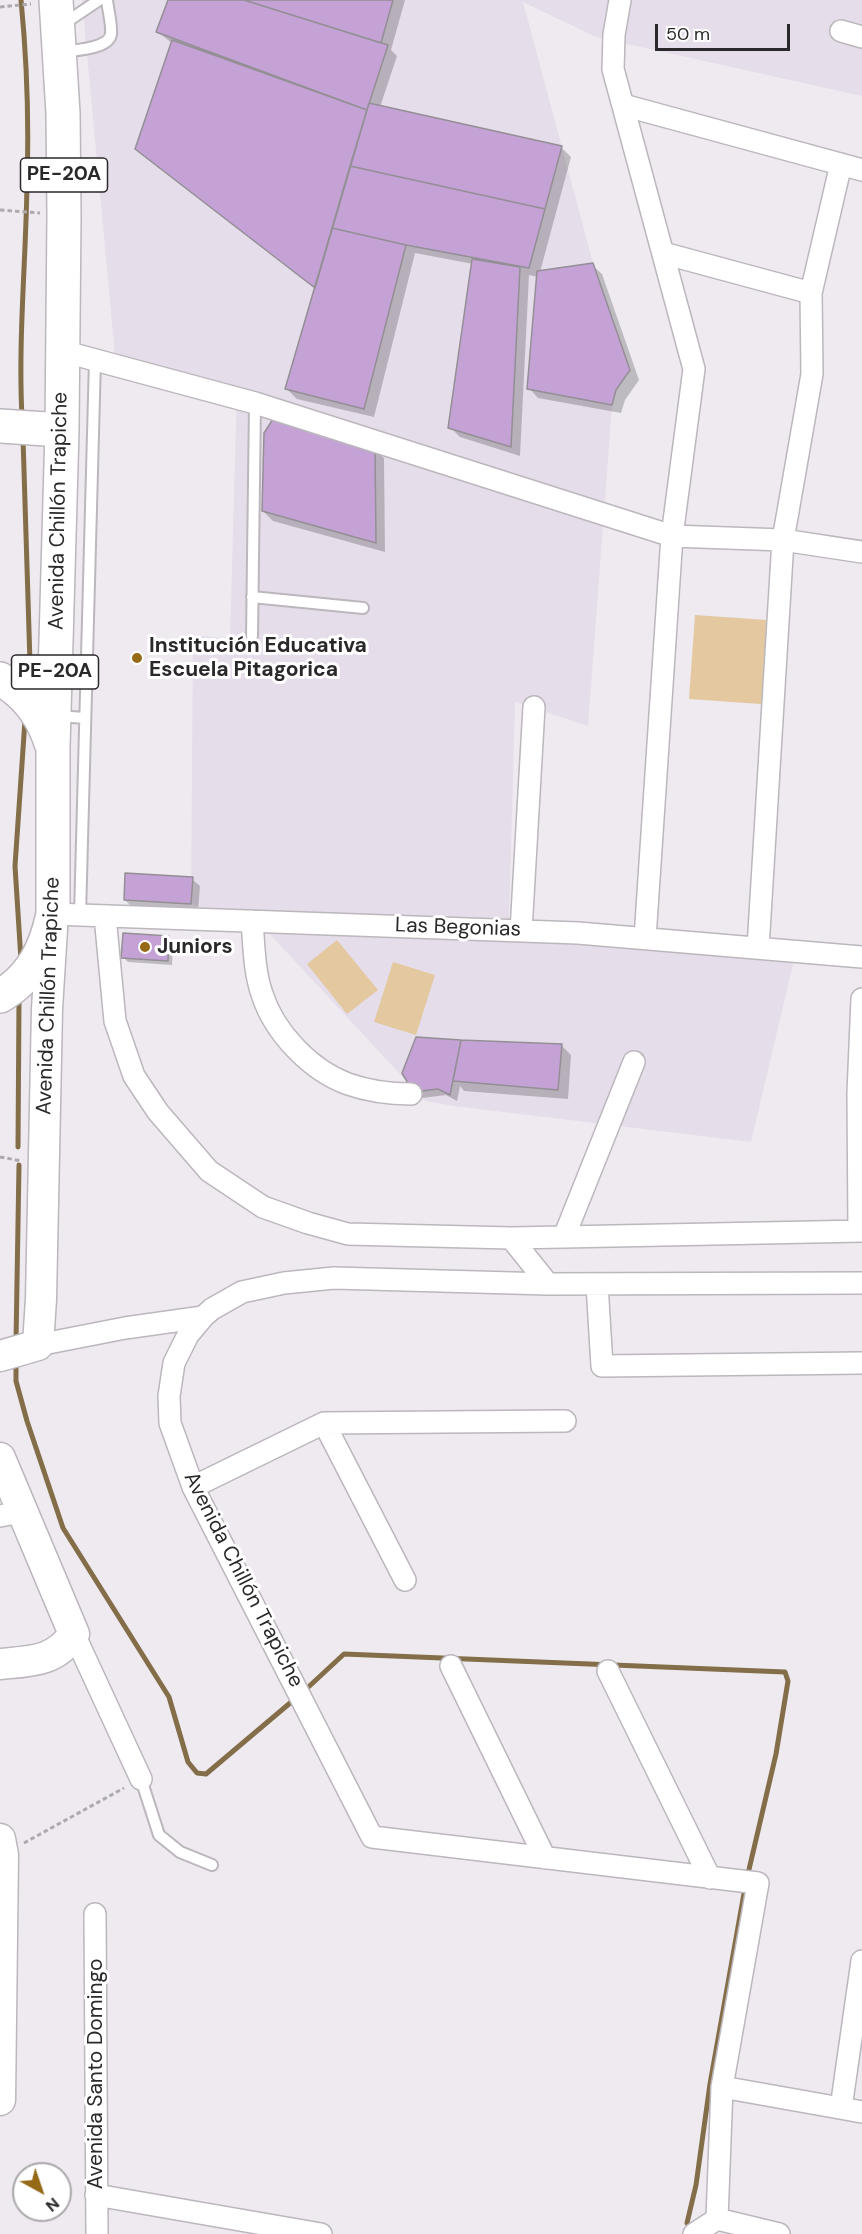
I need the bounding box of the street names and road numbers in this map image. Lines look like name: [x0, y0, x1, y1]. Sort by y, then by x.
road number: PE-20A: [20, 158, 107, 192]
street label: Avenida Chillón Trapiche: [44, 392, 74, 630]
road number: PE-20A: [11, 655, 98, 689]
street label: Avenida Chillón Trapiche: [32, 877, 66, 1115]
street label: Las Begonias: [395, 913, 521, 943]
street label: Avenida Chillón Trapiche: [178, 1468, 308, 1692]
street label: Avenida Santo Domingo: [83, 1959, 109, 2189]

